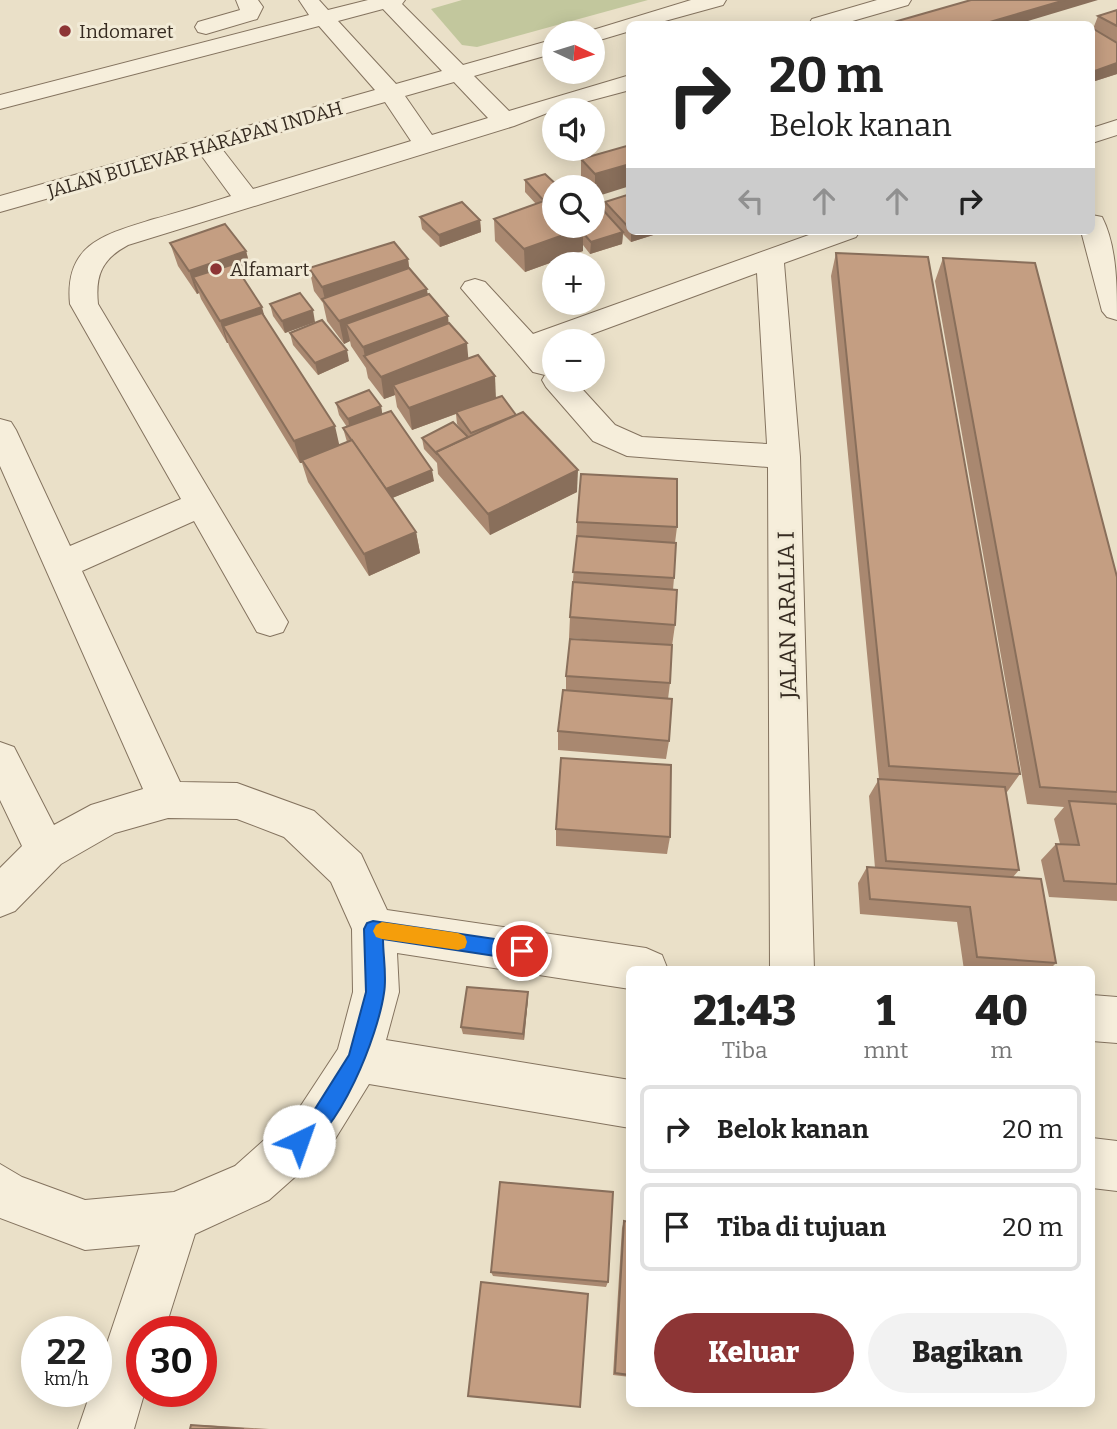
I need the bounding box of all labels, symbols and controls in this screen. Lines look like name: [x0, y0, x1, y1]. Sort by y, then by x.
place label: Indomaret: [79, 20, 174, 43]
north arrow: [542, 21, 606, 84]
map controls: [542, 21, 605, 392]
marker: Indomaret: [57, 23, 73, 39]
text: 20 m: [769, 46, 883, 105]
icon: right: [654, 49, 745, 140]
street label: JALAN BULEVAR HARAPAN INDAH: [44, 96, 346, 203]
button: sound: [542, 98, 605, 161]
text: Belok kanan: [769, 106, 952, 144]
button: search: [542, 175, 605, 238]
icon: left: [732, 182, 770, 220]
icon: ahead: [805, 182, 843, 220]
icon: ahead: [878, 182, 916, 220]
icon: right: [951, 182, 989, 220]
button: +: [542, 252, 605, 315]
place label: Alfamart: [230, 258, 309, 281]
marker: Alfamart: [208, 261, 224, 277]
button: −: [542, 329, 605, 392]
street label: JALAN ARALIA I: [772, 531, 802, 700]
pin: [492, 921, 552, 981]
icon: arrive: [503, 932, 541, 970]
text: 21:43: [693, 986, 796, 1036]
text: 1: [876, 986, 895, 1036]
text: 40: [975, 986, 1028, 1036]
text: Tiba: [722, 1036, 768, 1064]
text: mnt: [863, 1036, 908, 1064]
text: m: [991, 1036, 1013, 1064]
position arrow: [262, 1104, 336, 1178]
icon: right: [658, 1110, 696, 1148]
text: Belok kanan: [717, 1114, 869, 1145]
text: 20 m: [1002, 1114, 1063, 1145]
icon: arrive: [658, 1208, 696, 1246]
text: Tiba di tujuan: [717, 1212, 886, 1243]
text: 20 m: [1002, 1212, 1063, 1243]
button: Keluar: [654, 1313, 854, 1393]
button: Bagikan: [868, 1313, 1067, 1393]
speed limit sign: 30: [126, 1316, 217, 1407]
text: 22: [47, 1331, 86, 1373]
text: km/h: [44, 1368, 89, 1390]

